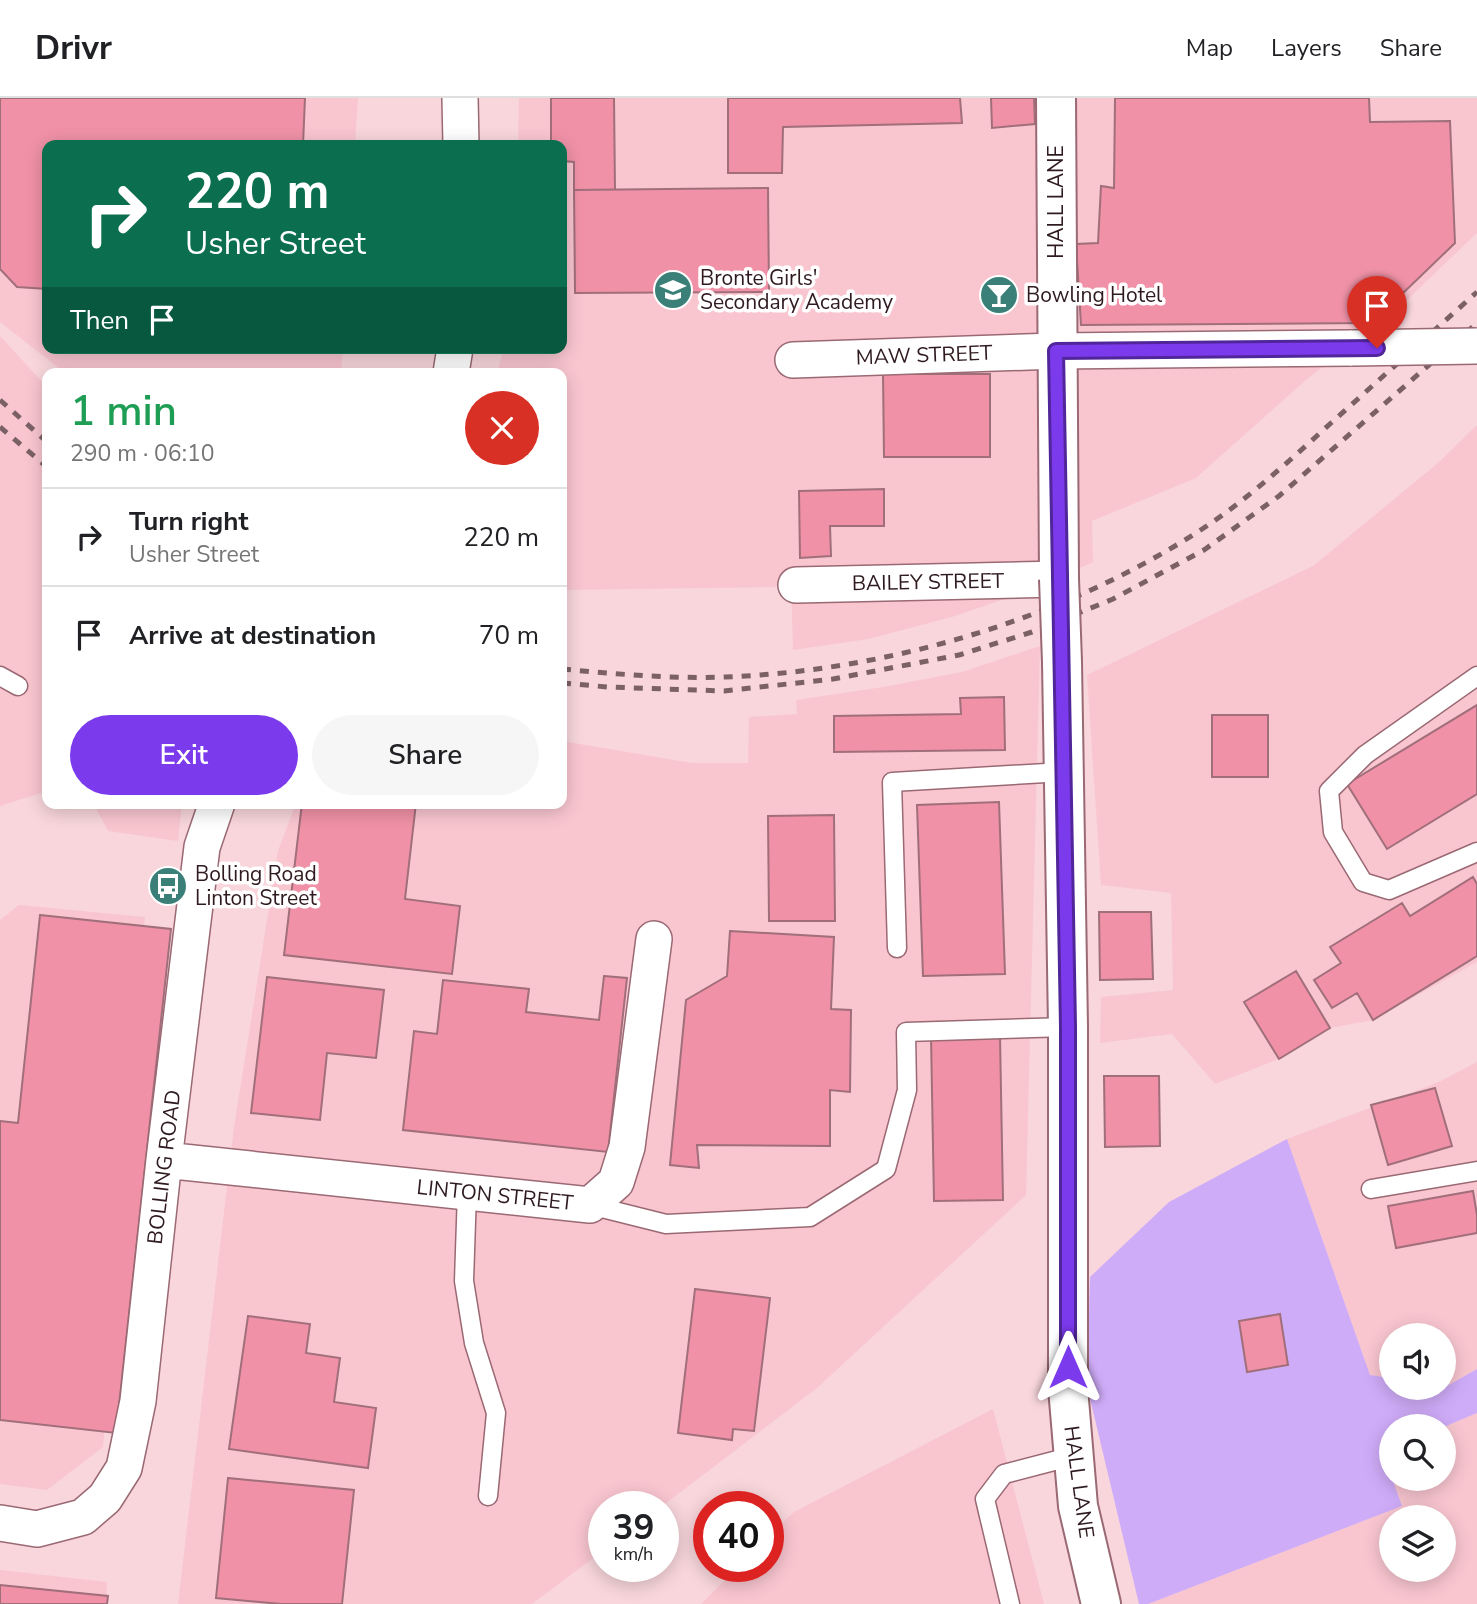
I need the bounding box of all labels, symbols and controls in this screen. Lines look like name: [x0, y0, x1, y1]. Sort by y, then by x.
text: Drivr: [35, 26, 112, 71]
text: Map: [1186, 32, 1233, 64]
text: Layers: [1271, 32, 1342, 64]
text: Share: [1380, 32, 1442, 64]
street label: HALL LANE: [1042, 145, 1070, 259]
text: 220 m: [185, 158, 329, 225]
icon: right: [70, 168, 161, 259]
text: Usher Street: [185, 222, 366, 265]
place label: Bronte Girls' Secondary Academy: [700, 264, 893, 316]
school or university icon: Bronte Girls' Secondary Academy: [652, 269, 694, 311]
bar icon: Bowling Hotel: [978, 274, 1020, 316]
pin: [1347, 276, 1407, 348]
place label: Bowling Hotel: [1026, 281, 1163, 309]
icon: arrive: [1358, 287, 1396, 325]
icon: arrive: [143, 301, 181, 339]
text: Then: [70, 303, 129, 338]
street label: MAW STREET: [855, 339, 993, 371]
text: 1 min: [70, 383, 177, 440]
button: close: [465, 391, 539, 465]
text: 290 m · 06:10: [70, 438, 215, 469]
text: Turn right: [129, 504, 248, 539]
icon: right: [70, 518, 108, 556]
text: 220 m: [463, 520, 539, 555]
text: Usher Street: [129, 539, 259, 570]
street label: BAILEY STREET: [852, 567, 1005, 597]
icon: arrive: [70, 616, 108, 654]
text: Arrive at destination: [129, 618, 376, 653]
text: 70 m: [479, 618, 539, 653]
button: Exit: [70, 715, 298, 795]
button: Share: [312, 715, 539, 795]
place label: Bolling Road Linton Street: [195, 860, 317, 912]
bus stop icon: Bolling Road Linton Street: [147, 865, 189, 907]
street label: BOLLING ROAD: [141, 1088, 187, 1246]
street label: LINTON STREET: [415, 1173, 575, 1217]
map controls: [1379, 1323, 1456, 1582]
button: sound: [1379, 1323, 1456, 1400]
position arrow: [1031, 1330, 1105, 1404]
button: search: [1379, 1414, 1456, 1491]
street label: HALL LANE: [1057, 1424, 1101, 1540]
speed limit sign: 40: [693, 1491, 784, 1582]
text: 39: [612, 1504, 655, 1551]
button: layers: [1379, 1505, 1456, 1582]
text: km/h: [614, 1542, 653, 1566]

